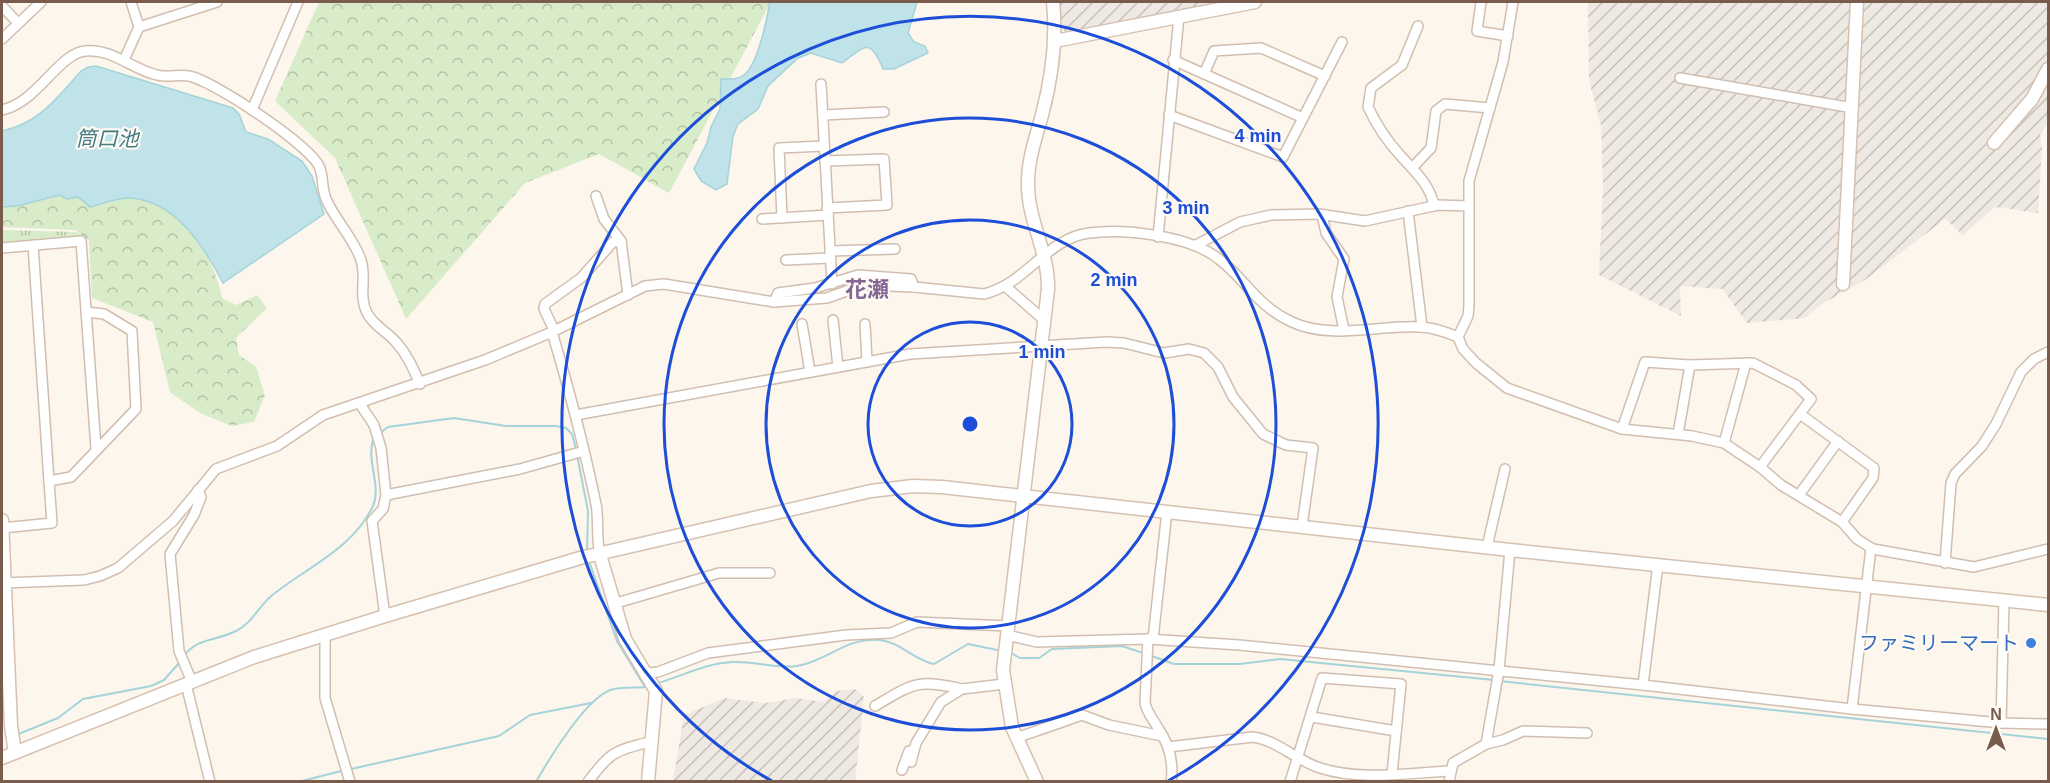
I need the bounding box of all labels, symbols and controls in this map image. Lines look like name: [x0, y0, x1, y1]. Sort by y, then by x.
text: 4 min: [1234, 126, 1282, 146]
water label: 筒口池: [76, 127, 140, 150]
text: 3 min: [1162, 198, 1210, 218]
text: 2 min: [1090, 270, 1138, 290]
district label: 花瀬: [845, 277, 889, 302]
text: 1 min: [1018, 342, 1066, 362]
centre of rings: [960, 414, 980, 434]
place label: ファミリーマート: [1859, 632, 2019, 654]
marker: ファミリーマート: [2024, 636, 2038, 650]
north arrow: [1966, 699, 2026, 759]
text: N: [1990, 706, 2002, 723]

